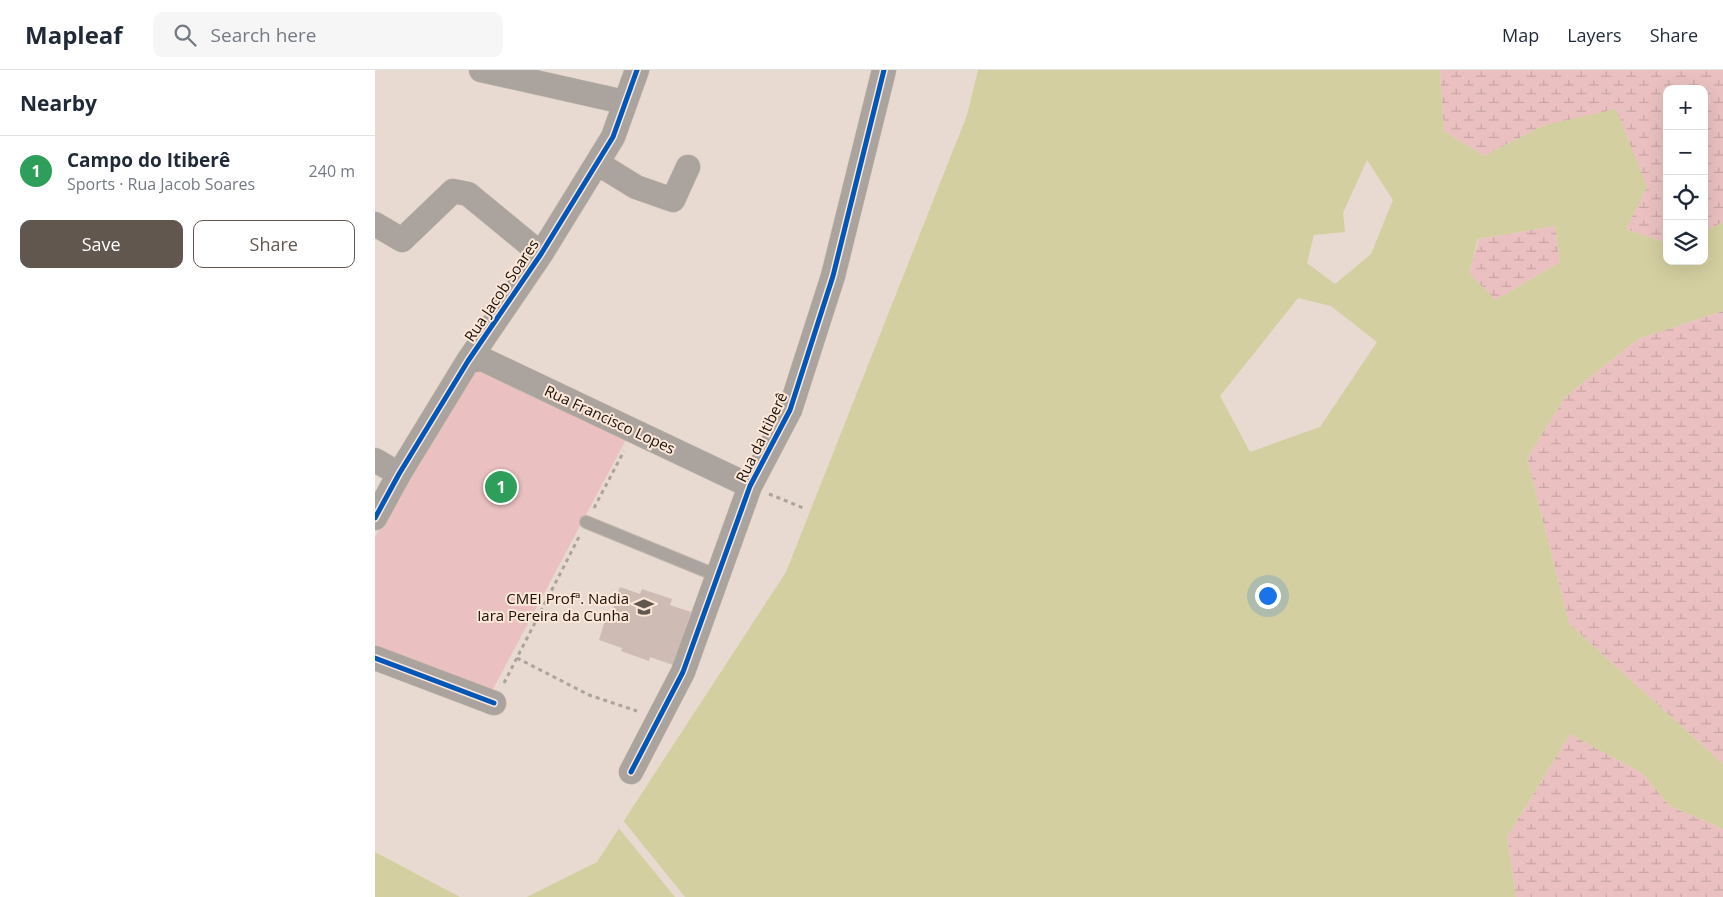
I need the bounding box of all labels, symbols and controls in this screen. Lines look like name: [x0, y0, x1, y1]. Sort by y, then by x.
search box: [153, 12, 503, 57]
text: Mapleaf: [25, 18, 123, 51]
icon: search: [171, 21, 199, 49]
text: Search here: [211, 22, 316, 48]
text: Map: [1502, 23, 1539, 47]
text: Layers: [1567, 23, 1622, 47]
text: Share: [1650, 23, 1698, 47]
map controls: [1663, 85, 1708, 265]
button: +: [1663, 85, 1708, 130]
text: Nearby: [20, 89, 97, 117]
button: −: [1663, 130, 1708, 175]
text: Campo do Itiberê: [67, 147, 230, 173]
text: 1: [31, 160, 41, 182]
text: 240 m: [309, 160, 355, 182]
text: Sports · Rua Jacob Soares: [67, 173, 255, 195]
button: locate: [1663, 175, 1708, 220]
button: Save: [20, 220, 183, 268]
button: Share: [193, 220, 355, 268]
button: layers: [1663, 220, 1708, 265]
street label: Rua Jacob Soares: [459, 235, 543, 345]
street label: Rua Francisco Lopes: [541, 380, 679, 458]
street label: Rua da Itiberê: [731, 389, 791, 485]
pin: 1: [485, 468, 517, 506]
your location: [1255, 583, 1281, 609]
place label: CMEI Profª. Nadia Iara Pereira da Cunha: [477, 588, 629, 625]
school or university icon: CMEI Profª. Nadia Iara Pereira da Cunha: [633, 596, 655, 618]

